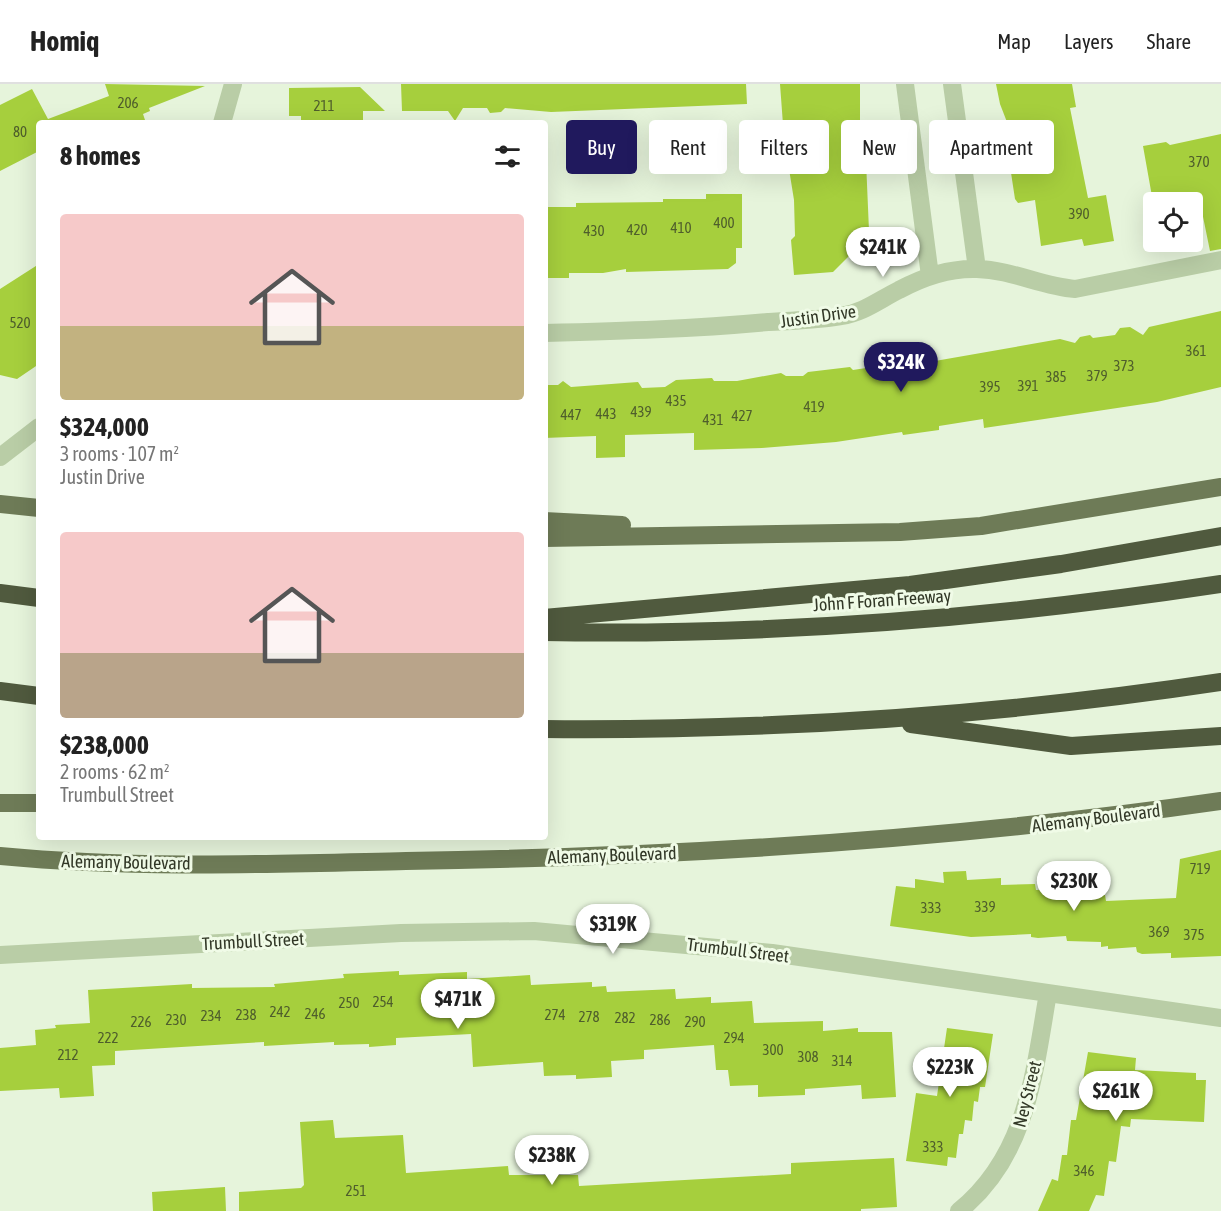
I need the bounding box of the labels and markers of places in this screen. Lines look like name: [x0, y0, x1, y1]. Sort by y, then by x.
pin: $241K: [841, 227, 925, 278]
pin: $324K: [859, 342, 943, 393]
pin: $230K: [1032, 861, 1116, 912]
pin: $319K: [571, 904, 655, 955]
pin: $471K: [416, 979, 500, 1030]
pin: $223K: [908, 1047, 992, 1098]
pin: $261K: [1074, 1071, 1158, 1122]
pin: $238K: [510, 1135, 594, 1186]

